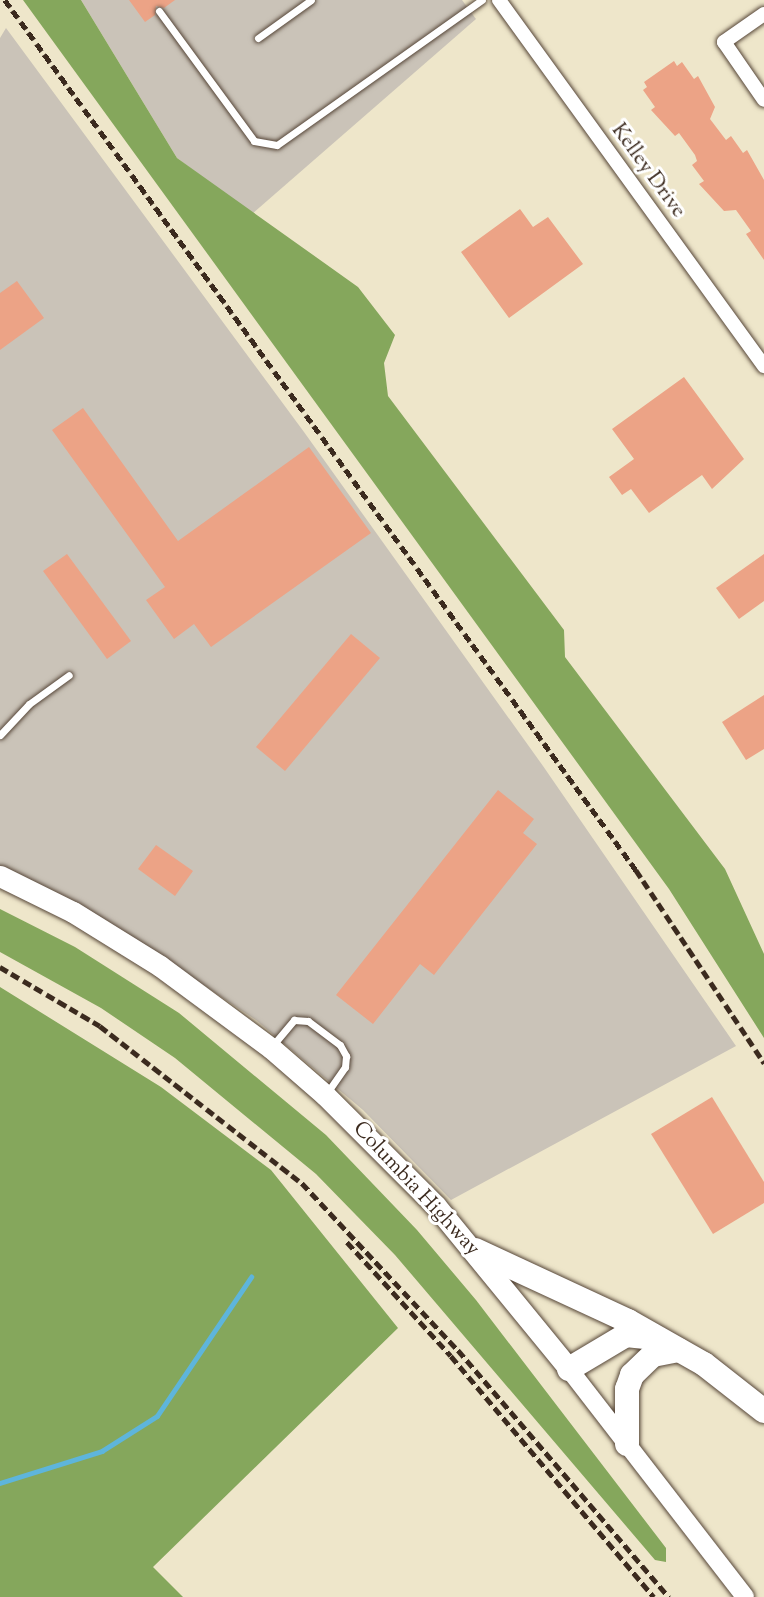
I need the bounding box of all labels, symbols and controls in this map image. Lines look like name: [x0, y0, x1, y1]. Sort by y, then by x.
street label: Kelley Drive: [605, 119, 691, 223]
street label: Columbia Highway: [347, 1117, 485, 1261]

